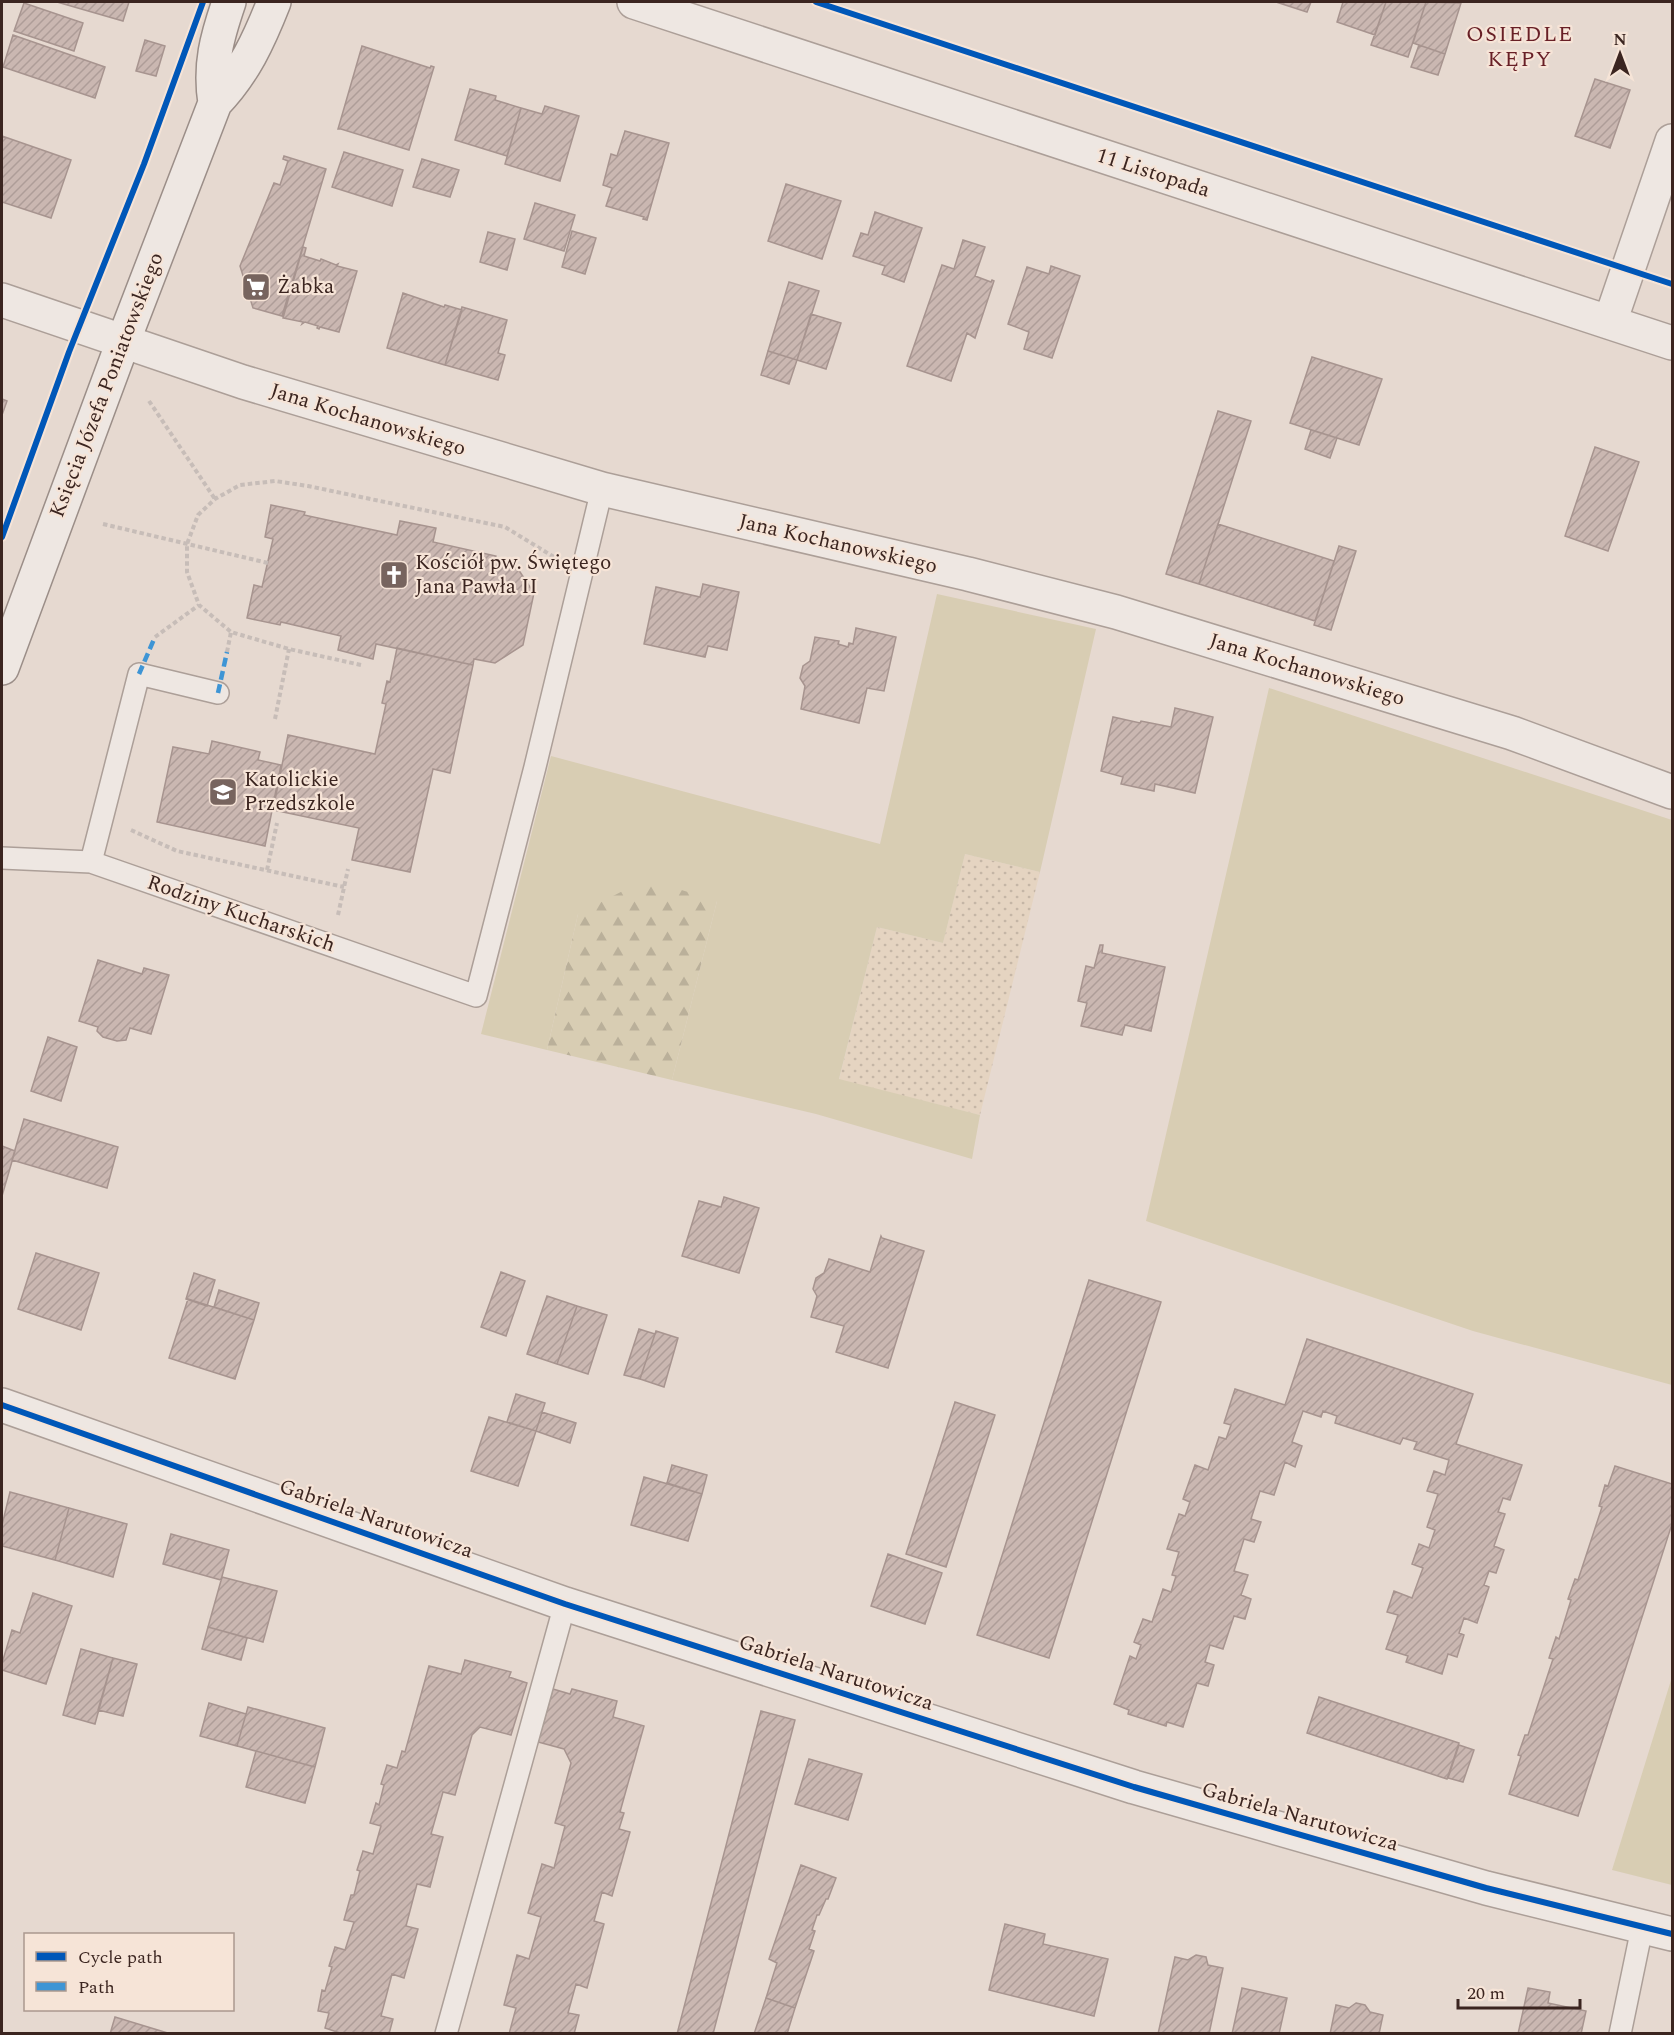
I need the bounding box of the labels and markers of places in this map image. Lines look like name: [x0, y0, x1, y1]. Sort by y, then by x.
supermarket icon: Żabka: [240, 271, 272, 303]
place label: Żabka: [277, 271, 335, 303]
place label: Kościół pw. Świętego Jana Pawła II: [415, 547, 611, 603]
church icon: Kościół pw. Świętego Jana Pawła II: [378, 559, 410, 591]
place label: Katolickie Przedszkole: [244, 764, 355, 820]
school or university icon: Katolickie Przedszkole: [207, 776, 239, 808]

